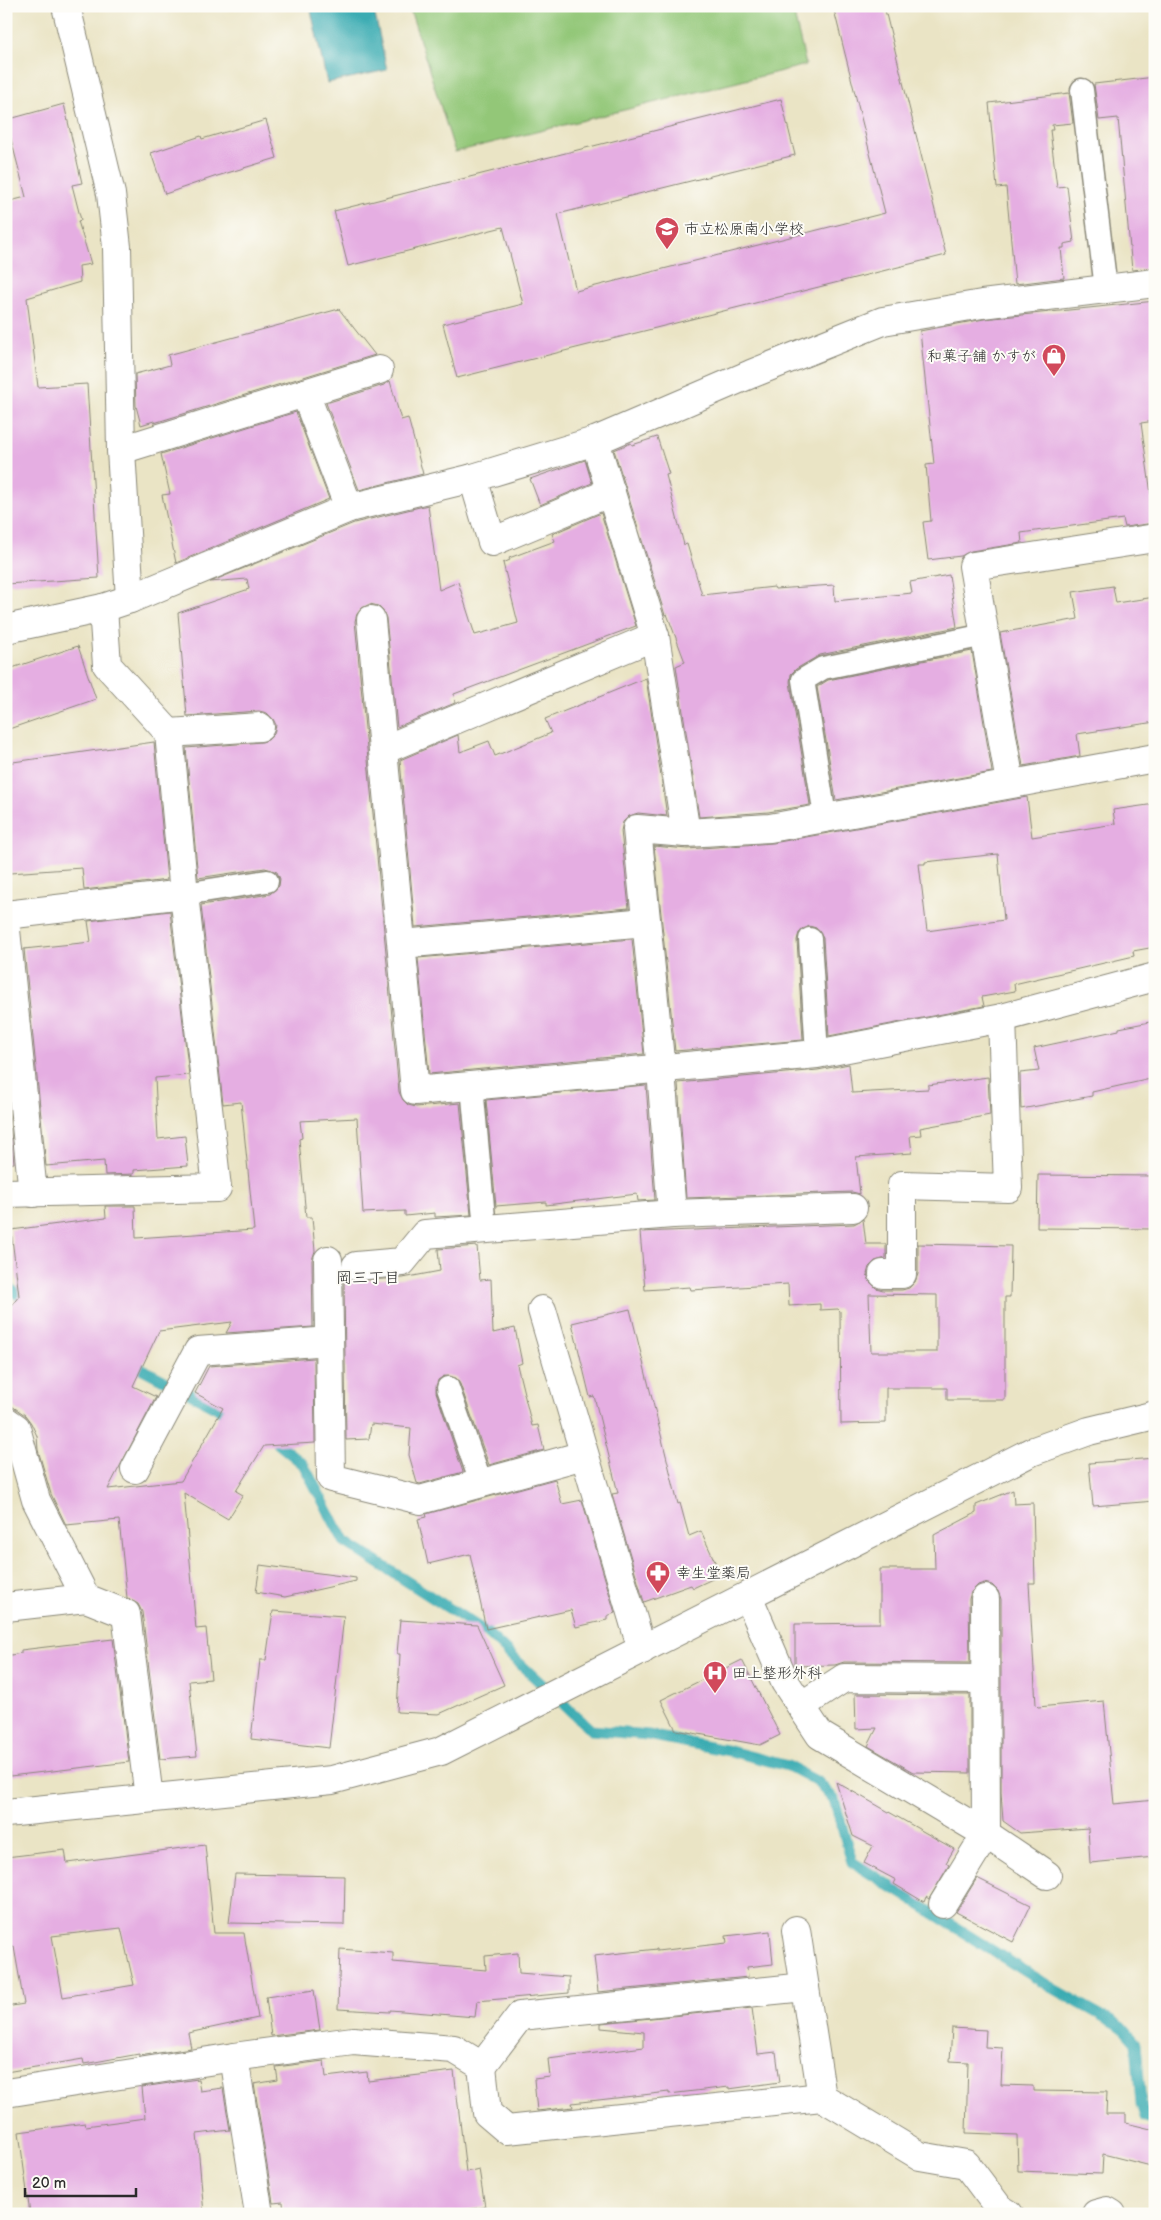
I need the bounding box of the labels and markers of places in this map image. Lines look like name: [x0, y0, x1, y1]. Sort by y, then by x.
school or university icon: 市立松原南小学校: [654, 216, 680, 250]
place label: 市立松原南小学校: [684, 220, 804, 239]
shop icon: 和菓子舗 かすが: [1041, 343, 1067, 377]
place label: 和菓子舗 かすが: [927, 347, 1036, 366]
pharmacy icon: 幸生堂薬局: [645, 1560, 671, 1594]
place label: 幸生堂薬局: [676, 1564, 751, 1583]
hospital icon: 田上整形外科: [702, 1660, 728, 1694]
place label: 田上整形外科: [732, 1664, 822, 1683]

